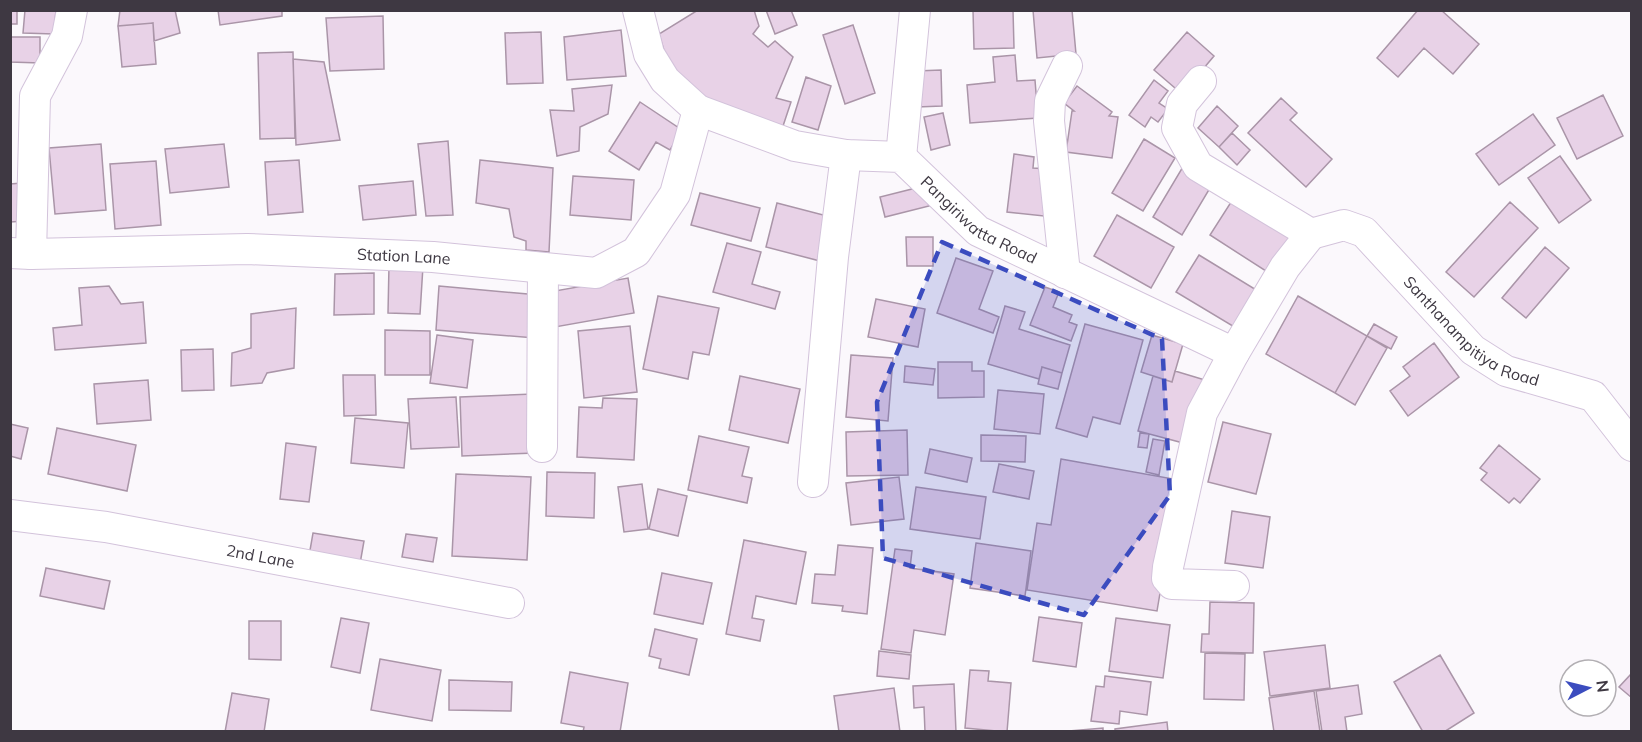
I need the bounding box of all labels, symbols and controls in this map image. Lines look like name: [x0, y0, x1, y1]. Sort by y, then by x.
street label: Pangiriwatta Road: [917, 172, 1040, 268]
street label: Station Lane: [357, 244, 452, 269]
street label: Santhanampitiya Road: [1400, 272, 1542, 390]
street label: 2nd Lane: [225, 540, 296, 572]
north arrow: [1558, 658, 1618, 718]
text: N: [1592, 679, 1614, 693]

